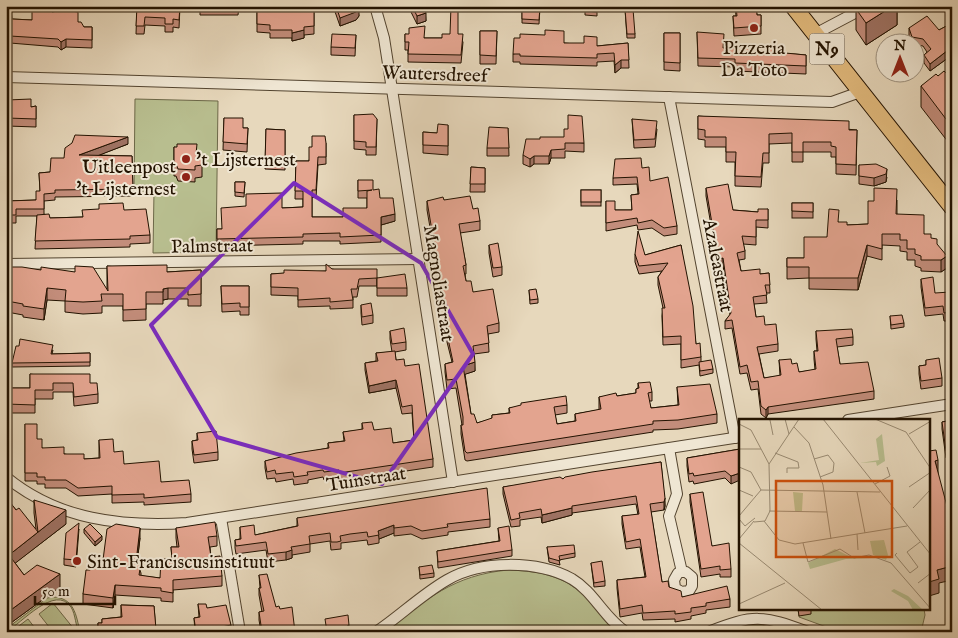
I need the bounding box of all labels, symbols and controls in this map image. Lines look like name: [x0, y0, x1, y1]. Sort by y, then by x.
marker: Pizzeria Da Toto: [748, 22, 760, 34]
north arrow: [876, 32, 926, 82]
road number: N9: [810, 34, 844, 64]
place label: Pizzeria Da Toto: [721, 37, 787, 83]
text: N: [893, 37, 906, 55]
street label: Wautersdreef: [382, 61, 491, 89]
place label: 't Lijsternest: [196, 149, 296, 173]
marker: 't Lijsternest: [180, 153, 192, 165]
place label: Uitleenpost 't Lijsternest: [76, 156, 176, 202]
marker: Uitleenpost 't Lijsternest: [180, 171, 192, 183]
street label: Azaleastraat: [696, 215, 738, 315]
street label: Magnoliastraat: [417, 223, 459, 344]
street label: Palmstraat: [171, 234, 254, 260]
inset map: [739, 419, 930, 610]
street label: Tuinstraat: [325, 462, 408, 498]
place label: Sint-Franciscusinstituut: [87, 551, 276, 575]
marker: Sint-Franciscusinstituut: [71, 555, 83, 567]
scale bar: [35, 573, 115, 605]
text: 50 m: [42, 582, 70, 601]

